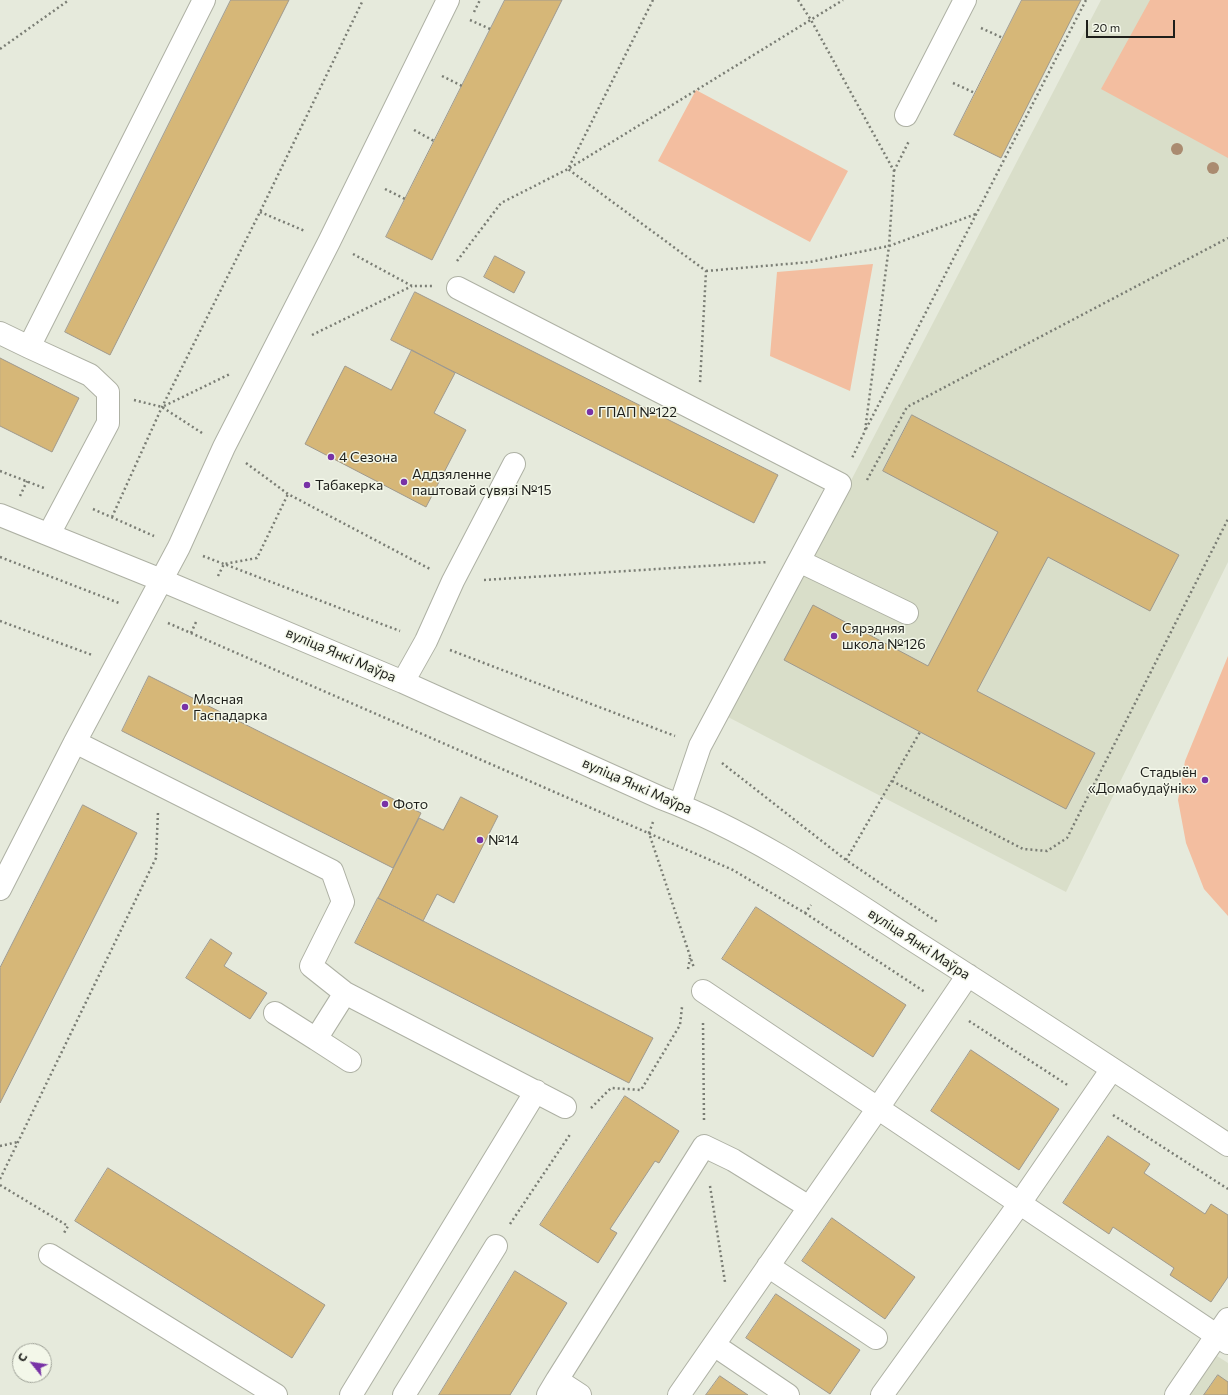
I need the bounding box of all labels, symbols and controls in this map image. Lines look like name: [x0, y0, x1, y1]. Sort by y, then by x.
scale bar: [1088, 12, 1177, 38]
text: 20 m: [1093, 20, 1120, 34]
place label: ГПАП №122: [598, 404, 677, 420]
marker: ГПАП №122: [585, 407, 595, 417]
place label: 4 Сезона: [339, 449, 397, 465]
marker: 4 Сезона: [326, 452, 336, 462]
place label: Аддзяленне паштовай сувязі №15: [412, 466, 552, 498]
place label: Табакерка: [315, 477, 383, 493]
marker: Аддзяленне паштовай сувязі №15: [399, 477, 409, 487]
marker: Табакерка: [302, 480, 312, 490]
place label: Сярэдняя школа №126: [842, 620, 926, 652]
street label: вуліца Янкі Маўра: [283, 624, 399, 686]
marker: Сярэдняя школа №126: [829, 631, 839, 641]
place label: Мясная Гаспадарка: [193, 691, 268, 724]
marker: Мясная Гаспадарка: [180, 702, 190, 712]
street label: вуліца Янкі Маўра: [580, 754, 694, 818]
place label: Стадыён «Домабудаўнік»: [1088, 764, 1197, 796]
marker: Стадыён «Домабудаўнік»: [1200, 775, 1210, 785]
place label: Фото: [393, 796, 428, 812]
marker: Фото: [380, 799, 390, 809]
place label: №14: [488, 832, 519, 848]
marker: №14: [475, 835, 485, 845]
street label: вуліца Янкі Маўра: [865, 905, 973, 983]
north arrow: [12, 1343, 52, 1383]
text: С: [15, 1351, 30, 1364]

